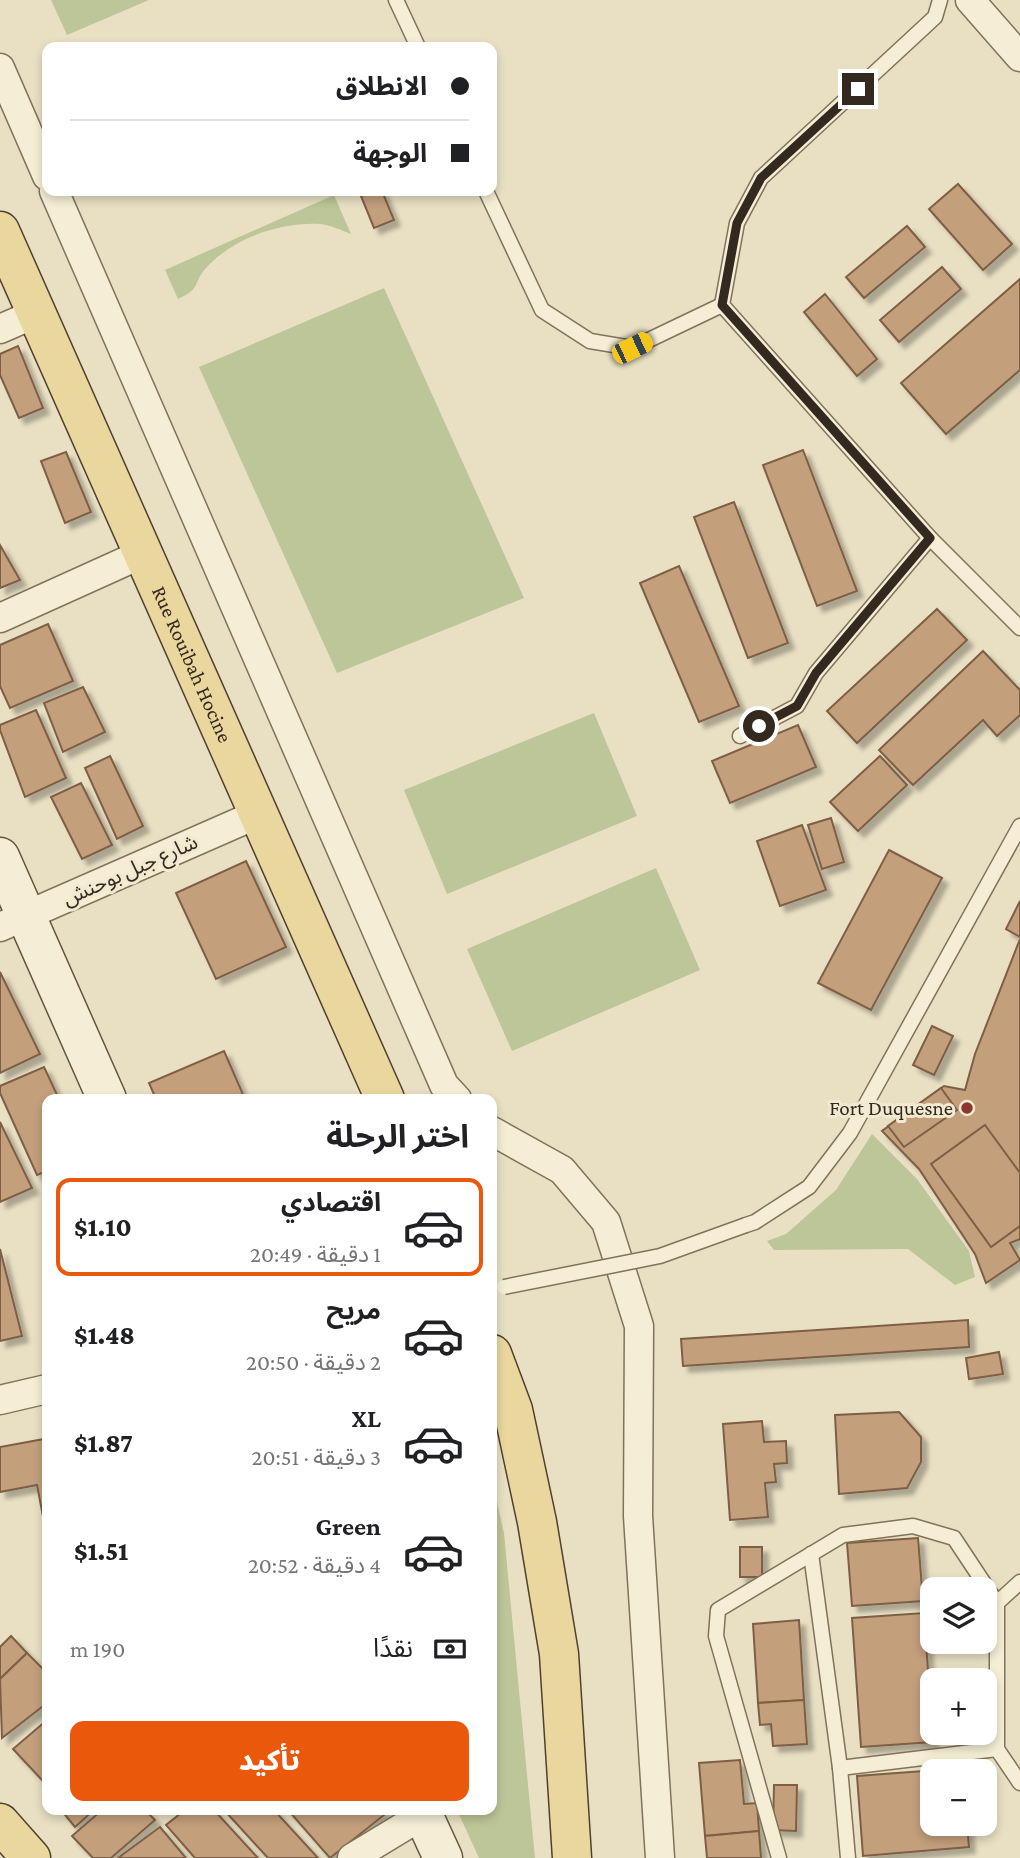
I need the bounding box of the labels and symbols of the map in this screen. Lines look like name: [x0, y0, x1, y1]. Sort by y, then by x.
route end: [842, 73, 874, 105]
car: [609, 329, 656, 367]
street label: Rue Rouibah Hocine: [147, 582, 237, 746]
route start: [743, 710, 775, 742]
street label: شارع جبل بوحنش: [59, 829, 203, 913]
place label: Fort Duquesne: [829, 1096, 953, 1120]
marker: Fort Duquesne: [959, 1100, 975, 1116]

